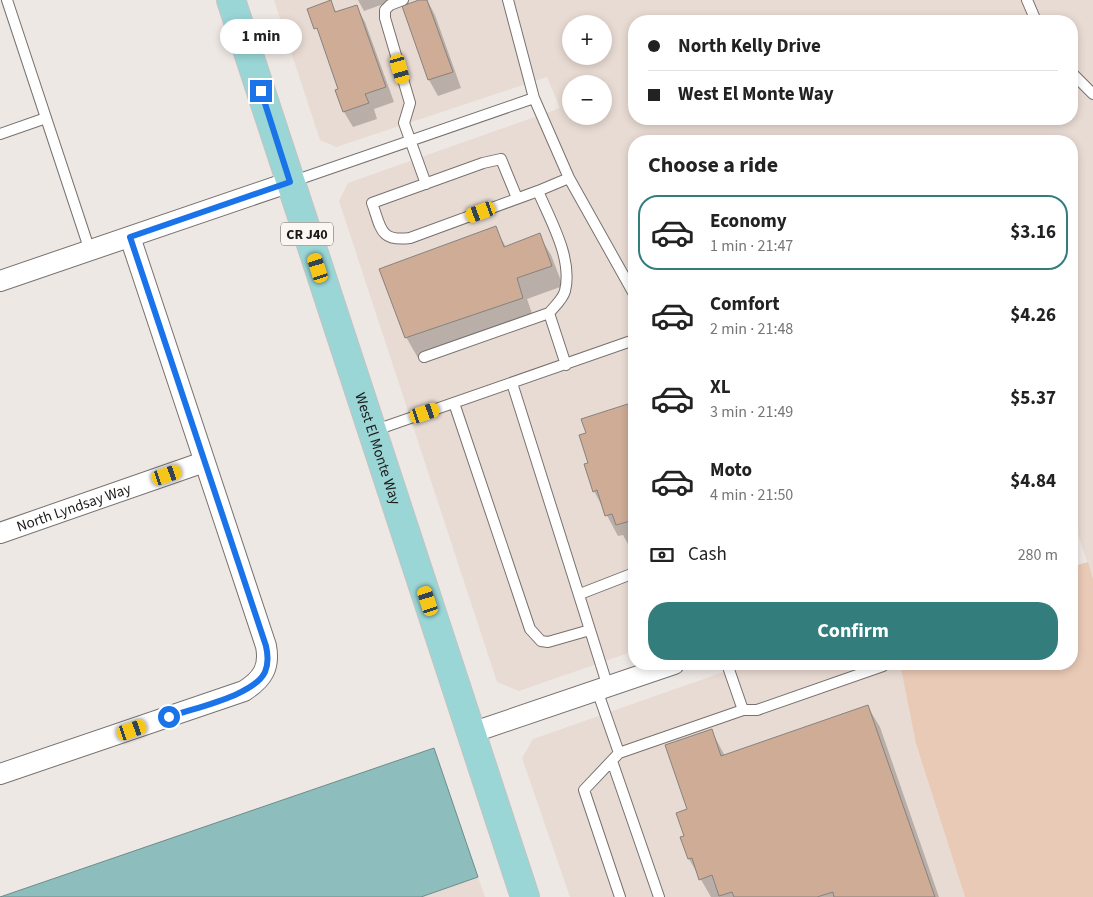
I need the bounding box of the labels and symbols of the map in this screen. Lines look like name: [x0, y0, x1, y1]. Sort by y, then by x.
callout: 1 min: [220, 18, 302, 54]
car: [388, 53, 411, 85]
route end: [250, 80, 272, 102]
car: [464, 200, 497, 224]
road number: CR J40: [281, 222, 333, 245]
car: [306, 251, 329, 285]
street label: West El Monte Way: [349, 390, 406, 507]
car: [408, 401, 441, 425]
car: [150, 463, 183, 487]
street label: North Lyndsay Way: [14, 478, 134, 537]
car: [416, 584, 439, 618]
route start: [158, 706, 180, 728]
car: [115, 718, 148, 742]

